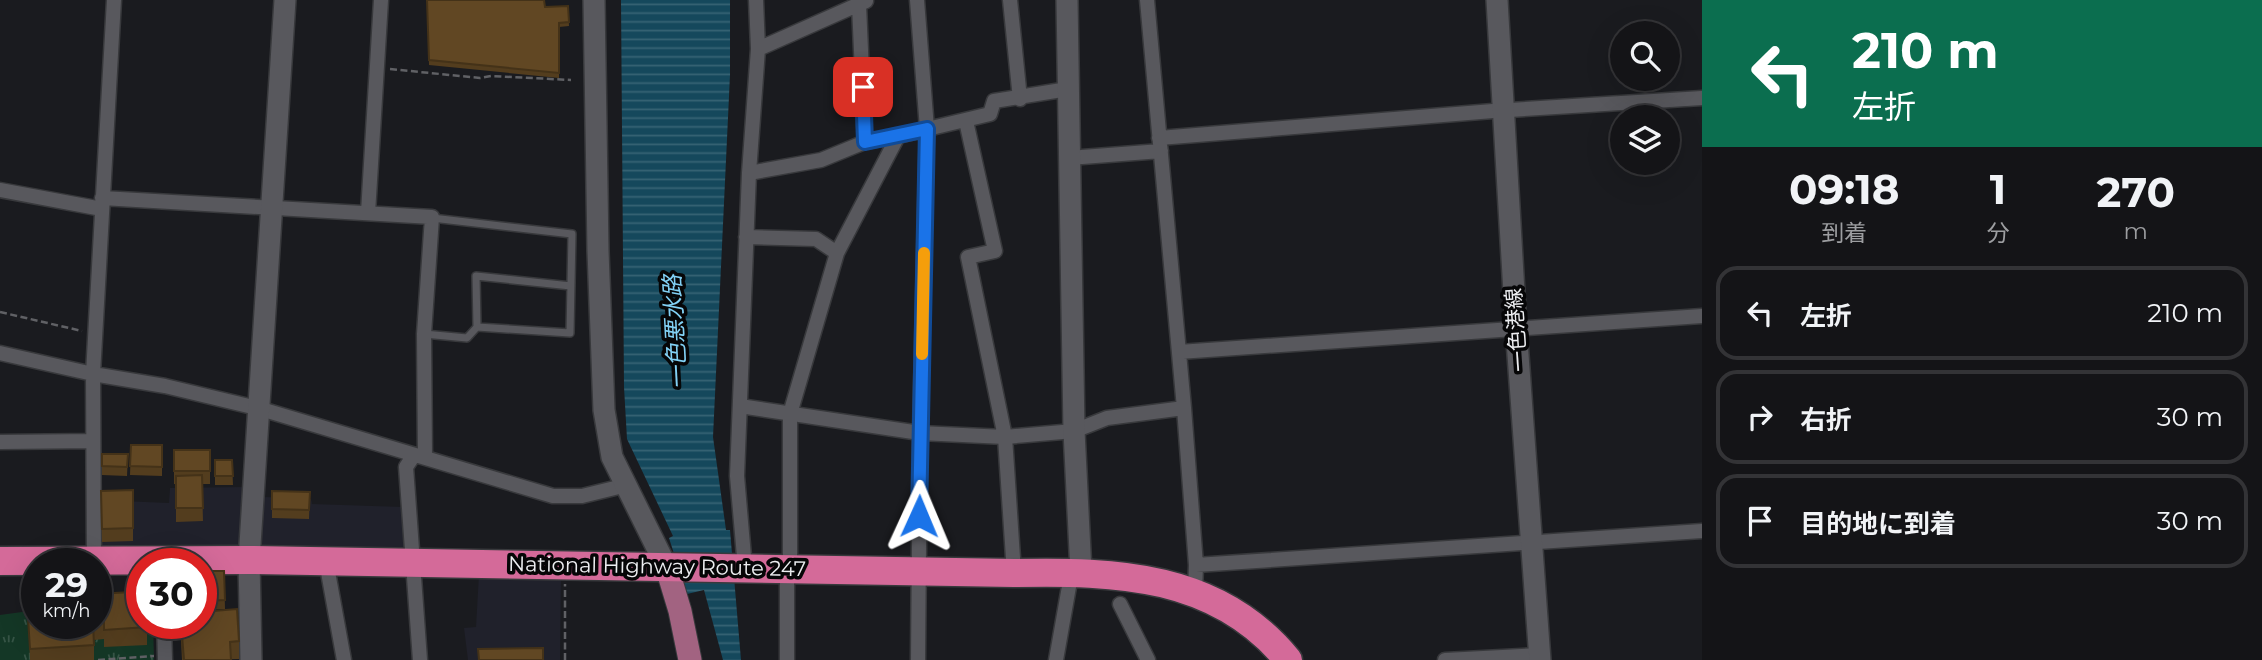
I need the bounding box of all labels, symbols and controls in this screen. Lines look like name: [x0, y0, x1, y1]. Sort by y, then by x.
map controls: [1610, 21, 1680, 175]
button: search: [1610, 21, 1680, 91]
text: 210 m: [1852, 21, 1999, 80]
icon: left: [1737, 28, 1828, 119]
pin: [833, 57, 893, 117]
icon: arrive: [844, 68, 882, 106]
text: 左折: [1852, 87, 1916, 126]
button: layers: [1610, 105, 1680, 175]
text: 09:18: [1789, 163, 1899, 215]
text: 1: [1990, 163, 2006, 215]
text: 270: [2096, 166, 2175, 218]
text: m: [2124, 217, 2148, 245]
text: 到着: [1821, 219, 1867, 247]
text: 分: [1986, 219, 2009, 247]
water label: 一色悪水路: [658, 272, 692, 390]
street label: 一色港線: [1501, 287, 1531, 373]
icon: left: [1741, 294, 1779, 332]
text: 210 m: [2147, 297, 2223, 329]
text: 左折: [1800, 300, 1852, 332]
icon: right: [1741, 398, 1779, 436]
text: 30 m: [2157, 401, 2223, 433]
text: 右折: [1800, 404, 1852, 436]
position arrow: [882, 479, 956, 553]
icon: arrive: [1741, 502, 1779, 540]
text: 30 m: [2157, 505, 2223, 537]
text: 目的地に到着: [1800, 508, 1956, 540]
speed limit sign: 30: [126, 548, 217, 639]
street label: National Highway Route 247: [508, 551, 806, 581]
text: 29: [45, 563, 88, 606]
text: km/h: [42, 600, 91, 622]

